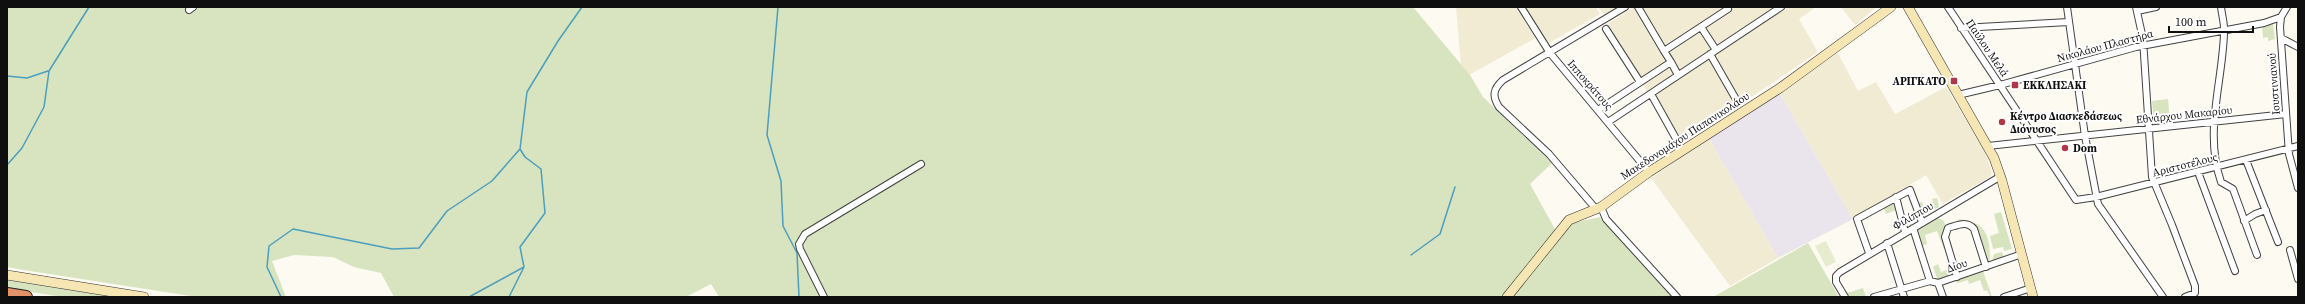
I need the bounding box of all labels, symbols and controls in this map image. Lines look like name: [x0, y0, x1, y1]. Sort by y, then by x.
scale bar: [2169, 8, 2253, 34]
text: 100 m: [2175, 14, 2207, 30]
street label: Παύλου Μελά: [1962, 16, 2012, 80]
street label: Νικολάου Πλαστήρα: [2055, 26, 2155, 66]
street label: Ιουστινιανού: [2264, 52, 2284, 115]
street label: Ιπποκράτους: [1564, 57, 1616, 113]
place label: ΑΡΙΓΚΑΤΟ: [1893, 74, 1946, 89]
marker: ΑΡΙΓΚΑΤΟ: [1949, 76, 1959, 86]
place label: ΕΚΚΛΗΣΑΚΙ: [2023, 78, 2086, 93]
marker: ΕΚΚΛΗΣΑΚΙ: [2010, 80, 2020, 90]
street label: Μακεδονομάχου Παπανικολάου: [1618, 89, 1752, 183]
street label: Εθνάρχου Μακαρίου: [2135, 102, 2233, 128]
place label: Κέντρο Διασκεδάσεως Διόνυσος: [2010, 109, 2122, 137]
marker: Κέντρο Διασκεδάσεως Διόνυσος: [1997, 117, 2007, 127]
place label: Dom: [2073, 141, 2097, 156]
marker: Dom: [2060, 143, 2070, 153]
street label: Αριστοτέλους: [2151, 150, 2219, 180]
street label: Φιλίππου: [1890, 198, 1936, 234]
street label: Δίου: [1945, 255, 1970, 277]

